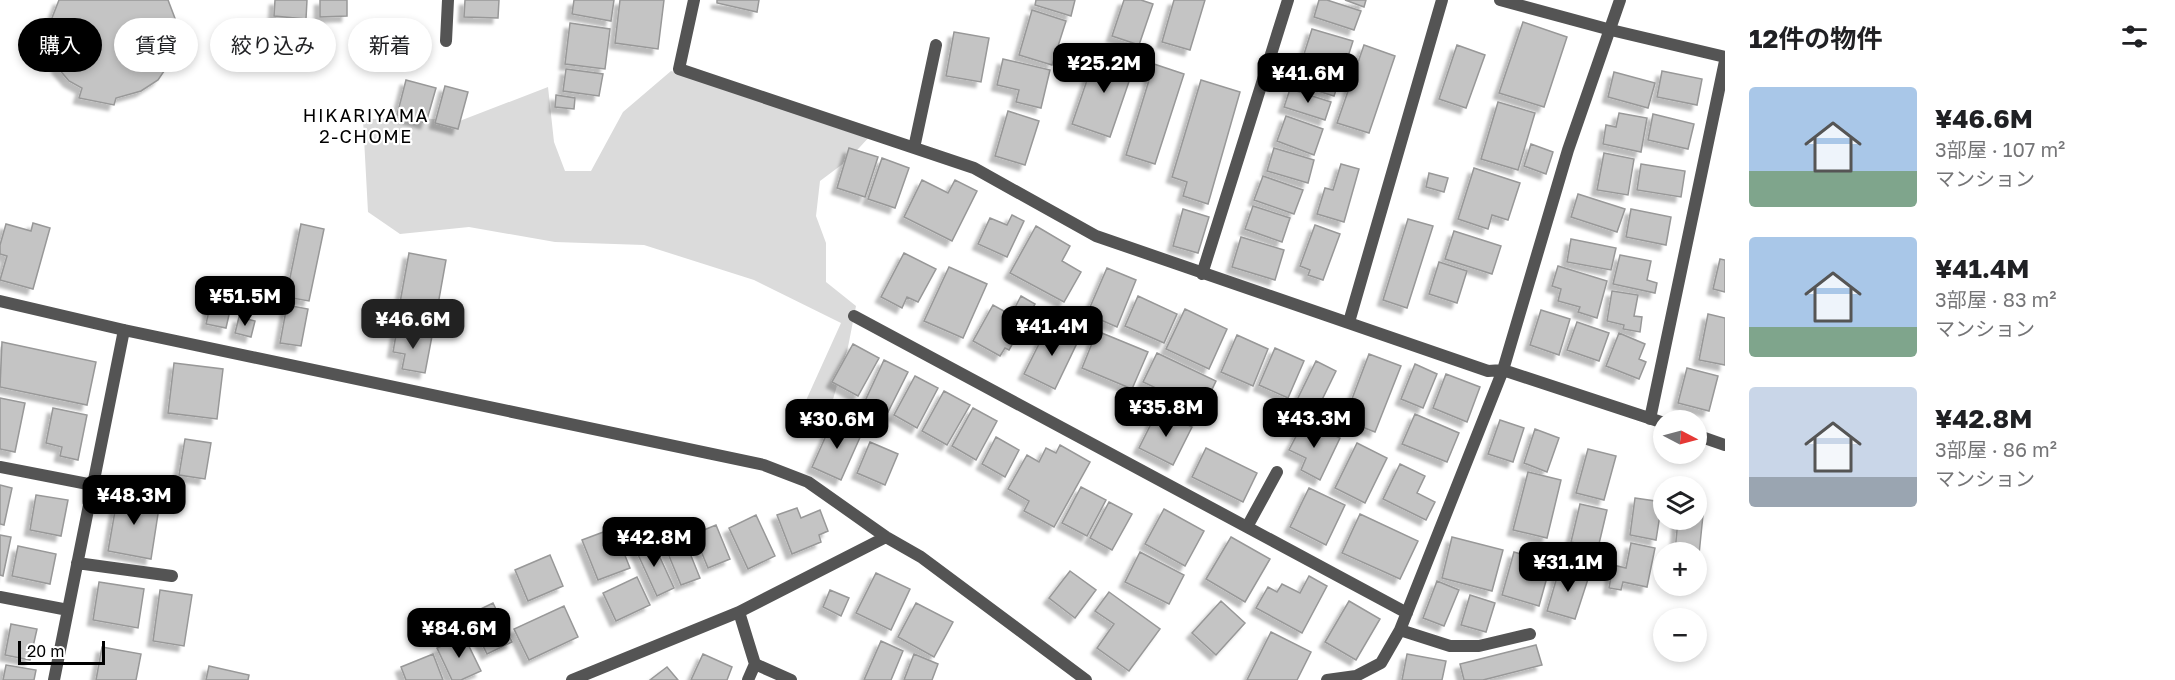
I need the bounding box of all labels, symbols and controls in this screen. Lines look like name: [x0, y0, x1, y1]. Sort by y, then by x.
chip: 購入: [18, 18, 102, 72]
chip: 賃貸: [114, 18, 198, 72]
chip: 絞り込み: [210, 18, 336, 72]
chip: 新着: [348, 18, 432, 72]
icon: filters: [2118, 20, 2151, 53]
text: 12件の物件: [1749, 23, 1882, 54]
pin: ¥25.2M: [1055, 43, 1153, 94]
text: ¥25.2M: [1067, 50, 1141, 74]
pin: ¥41.6M: [1259, 53, 1357, 104]
text: ¥41.6M: [1272, 60, 1344, 84]
text: ¥46.6M: [1935, 103, 2033, 134]
district label: HIKARIYAMA 2-CHOME: [303, 104, 429, 147]
icon: home: [1797, 111, 1869, 183]
text: 3部屋 · 107 m²: [1935, 137, 2065, 161]
text: マンション: [1935, 166, 2035, 190]
text: ¥41.4M: [1935, 253, 2030, 284]
icon: home: [1797, 261, 1869, 333]
pin: ¥51.5M: [196, 276, 294, 327]
text: ¥51.5M: [209, 283, 281, 307]
text: 3部屋 · 83 m²: [1935, 287, 2057, 311]
pin: ¥46.6M: [364, 299, 462, 350]
text: ¥46.6M: [375, 306, 451, 330]
pin: ¥41.4M: [1003, 306, 1101, 357]
text: ¥41.4M: [1016, 313, 1088, 337]
text: マンション: [1935, 316, 2035, 340]
pin: ¥35.8M: [1117, 387, 1215, 438]
text: ¥35.8M: [1129, 394, 1203, 418]
pin: ¥43.3M: [1265, 398, 1363, 449]
pin: ¥30.6M: [788, 399, 886, 450]
text: ¥42.8M: [1935, 403, 2032, 434]
text: ¥43.3M: [1277, 405, 1351, 429]
text: ¥30.6M: [799, 406, 875, 430]
north arrow: [1653, 410, 1707, 464]
map controls: [1653, 410, 1707, 662]
icon: home: [1797, 411, 1869, 483]
text: 3部屋 · 86 m²: [1935, 437, 2057, 461]
text: マンション: [1935, 466, 2035, 490]
pin: ¥48.3M: [85, 475, 183, 526]
button: layers: [1653, 476, 1707, 530]
text: ¥48.3M: [97, 482, 171, 506]
pin: ¥42.8M: [605, 517, 703, 568]
text: ¥42.8M: [617, 524, 691, 548]
pin: ¥31.1M: [1519, 542, 1617, 593]
button: +: [1653, 542, 1707, 596]
text: ¥31.1M: [1533, 549, 1603, 573]
pin: ¥84.6M: [410, 608, 508, 659]
button: −: [1653, 608, 1707, 662]
text: ¥84.6M: [421, 615, 497, 639]
scale bar: [18, 638, 105, 666]
text: 20 m: [27, 641, 64, 661]

